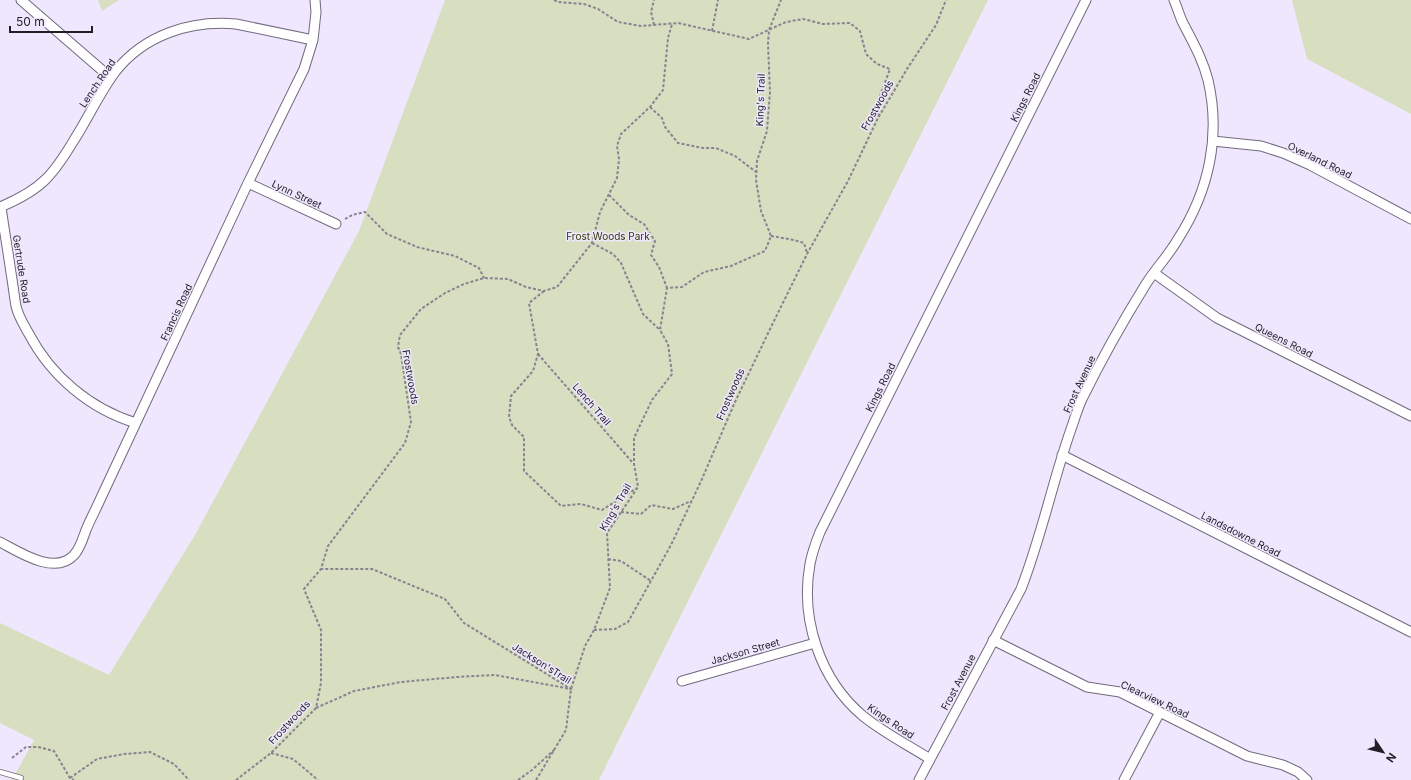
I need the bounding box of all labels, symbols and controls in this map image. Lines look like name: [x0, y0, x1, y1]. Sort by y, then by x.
scale bar: [10, 8, 92, 34]
text: 50 m: [16, 14, 45, 29]
street label: Lench Road: [76, 56, 118, 110]
street label: Kings Road: [1007, 70, 1043, 124]
street label: King's Trail: [753, 74, 767, 126]
street label: Frostwoods: [858, 78, 896, 132]
street label: Overland Road: [1286, 139, 1354, 181]
street label: Lynn Street: [270, 177, 324, 211]
park label: Frost Woods Park: [566, 230, 650, 242]
street label: Gertrude Road: [11, 234, 33, 304]
street label: Francis Road: [158, 282, 194, 342]
street label: Queens Road: [1253, 320, 1315, 360]
street label: Frostwoods: [400, 349, 422, 405]
street label: Frost Avenue: [1061, 353, 1098, 414]
street label: Kings Road: [862, 360, 898, 414]
street label: Frostwoods: [713, 366, 747, 422]
street label: Lench Trail: [570, 380, 614, 428]
street label: King's Trail: [597, 481, 633, 533]
street label: Landsdowne Road: [1199, 509, 1283, 559]
street label: Jackson Street: [709, 635, 781, 667]
street label: Jackson'sTrail: [510, 640, 574, 686]
street label: Frost Avenue: [938, 652, 978, 712]
street label: Clearview Road: [1119, 678, 1191, 720]
street label: Frostwoods: [266, 698, 312, 746]
street label: Kings Road: [865, 701, 917, 741]
north arrow: [1363, 732, 1403, 772]
text: N: [1383, 750, 1399, 765]

